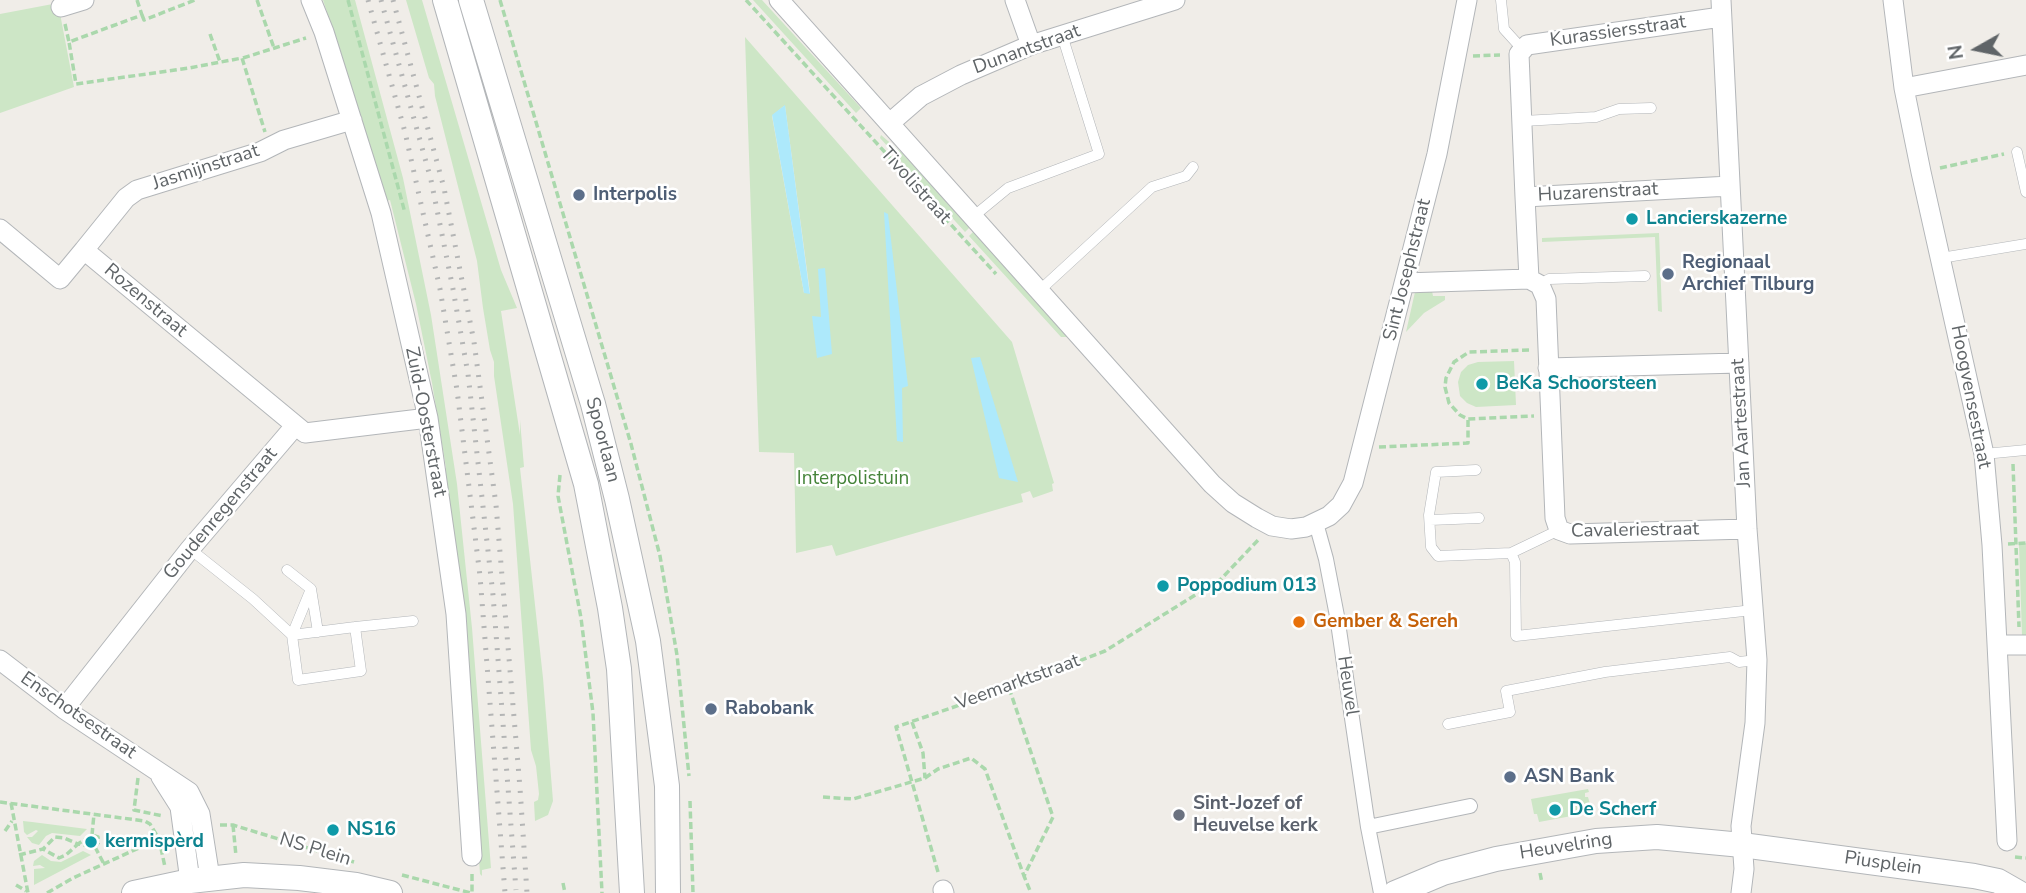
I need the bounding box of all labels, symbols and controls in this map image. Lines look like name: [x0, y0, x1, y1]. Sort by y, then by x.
street label: Kurassiersstraat: [1549, 11, 1687, 53]
north arrow: [1942, 14, 2012, 84]
street label: Dunantstraat: [970, 20, 1084, 80]
text: N: [1942, 43, 1970, 61]
street label: Jasmijnstraat: [150, 140, 262, 196]
street label: Tivolistraat: [875, 143, 955, 229]
street label: Huzarenstraat: [1537, 178, 1659, 208]
place label: Interpolis: [593, 184, 677, 206]
marker: Interpolis: [571, 187, 587, 203]
street label: Sint Josephstraat: [1379, 197, 1437, 343]
place label: Lancierskazerne: [1646, 208, 1787, 230]
marker: Lancierskazerne: [1624, 211, 1640, 227]
place label: Regionaal Archief Tilburg: [1682, 252, 1815, 296]
street label: Rozenstraat: [99, 260, 191, 342]
marker: Regionaal Archief Tilburg: [1660, 266, 1676, 282]
street label: Hoogvensestraat: [1945, 323, 1995, 471]
street label: Zuid-Oosterstraat: [399, 345, 451, 499]
street label: Jan Aartestraat: [1727, 358, 1757, 488]
place label: BeKa Schoorsteen: [1496, 373, 1657, 395]
marker: BeKa Schoorsteen: [1474, 376, 1490, 392]
street label: Spoorlaan: [580, 395, 624, 485]
street label: Goudenregenstraat: [159, 443, 283, 585]
park label: Interpolistuin: [797, 468, 909, 490]
street label: Cavaleriestraat: [1571, 518, 1699, 544]
place label: Poppodium 013: [1177, 575, 1317, 597]
marker: Poppodium 013: [1155, 578, 1171, 594]
place label: Gember & Sereh: [1313, 611, 1458, 633]
marker: Gember & Sereh: [1291, 614, 1307, 630]
street label: Veemarktstraat: [953, 650, 1083, 716]
street label: Heuvel: [1331, 654, 1363, 718]
street label: Enschotsestraat: [16, 668, 140, 764]
place label: Rabobank: [725, 698, 814, 720]
marker: Rabobank: [703, 701, 719, 717]
place label: ASN Bank: [1524, 766, 1614, 788]
marker: ASN Bank: [1502, 769, 1518, 785]
place label: Sint-Jozef of Heuvelse kerk: [1193, 793, 1318, 837]
place label: De Scherf: [1569, 799, 1656, 821]
marker: De Scherf: [1547, 802, 1563, 818]
marker: Sint-Jozef of Heuvelse kerk: [1171, 807, 1187, 823]
place label: NS16: [347, 819, 396, 841]
marker: NS16: [325, 822, 341, 838]
street label: NS Plein: [277, 828, 353, 872]
street label: Heuvelring: [1518, 828, 1614, 866]
place label: kermispèrd: [105, 831, 204, 853]
marker: kermispèrd: [83, 834, 99, 850]
street label: Piusplein: [1843, 847, 1923, 881]

